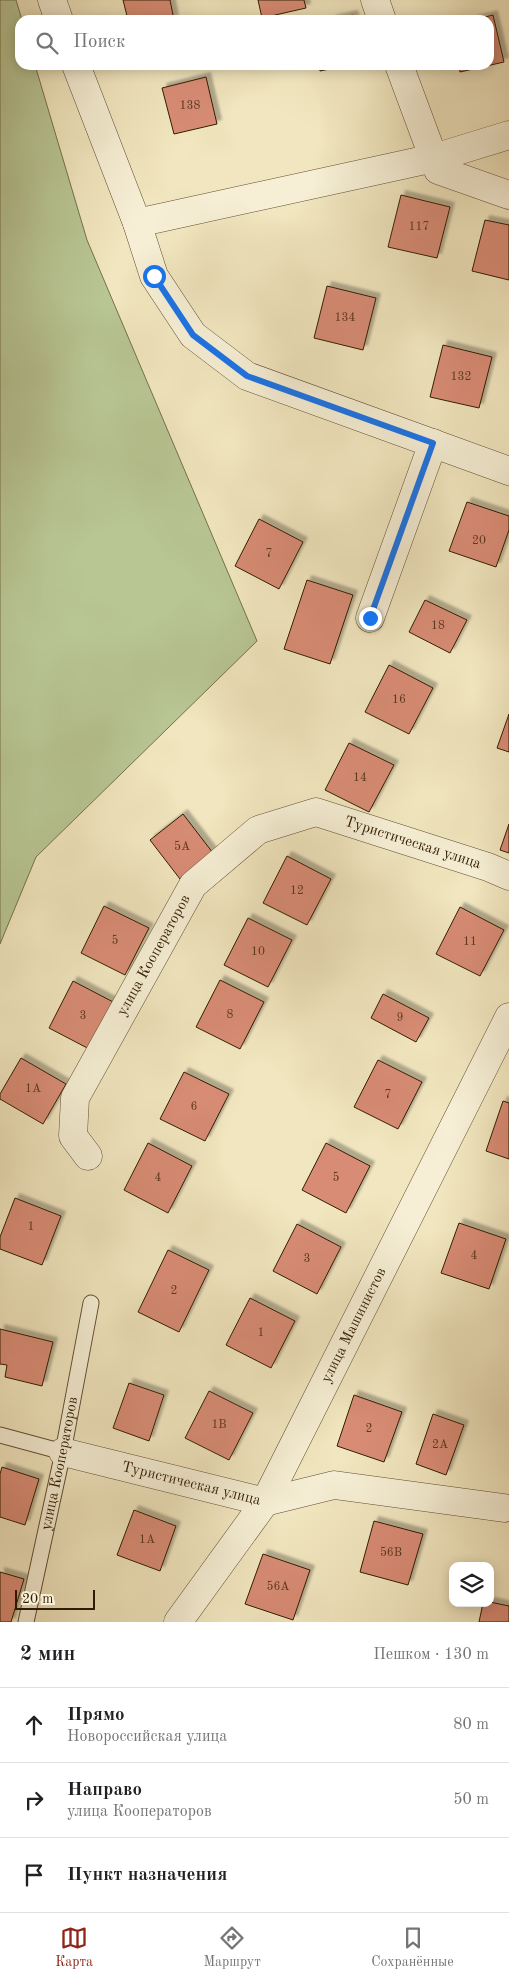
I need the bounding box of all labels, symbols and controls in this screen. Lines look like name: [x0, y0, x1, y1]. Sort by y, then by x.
search box: [15, 15, 494, 70]
icon: search: [33, 29, 61, 57]
text: Поиск: [73, 33, 125, 52]
house number: 138: [180, 100, 200, 112]
house number: 117: [409, 221, 429, 233]
route start: [143, 265, 166, 288]
house number: 134: [335, 312, 355, 324]
house number: 132: [451, 371, 471, 383]
house number: 20: [472, 535, 486, 547]
house number: 7: [266, 548, 272, 560]
route end: [359, 607, 382, 630]
house number: 18: [431, 620, 445, 632]
house number: 16: [392, 694, 406, 706]
house number: 14: [353, 772, 367, 784]
street label: Туристическая улица: [343, 814, 483, 872]
house number: 5А: [174, 840, 190, 853]
house number: 12: [290, 885, 304, 897]
street label: улица Кооператоров: [115, 892, 193, 1018]
house number: 5: [112, 934, 119, 947]
house number: 11: [463, 936, 477, 948]
house number: 10: [251, 946, 265, 958]
house number: 8: [227, 1009, 234, 1021]
house number: 3: [80, 1010, 86, 1022]
house number: 9: [397, 1012, 403, 1024]
house number: 1А: [25, 1083, 41, 1095]
house number: 7: [385, 1089, 391, 1101]
house number: 6: [191, 1101, 198, 1113]
house number: 5: [333, 1171, 340, 1184]
house number: 4: [155, 1172, 162, 1184]
house number: 1: [28, 1221, 34, 1233]
house number: 4: [471, 1250, 478, 1262]
house number: 3: [304, 1253, 310, 1265]
street label: улица Машинистов: [319, 1265, 389, 1385]
house number: 2: [171, 1285, 177, 1297]
house number: 1: [258, 1327, 264, 1339]
street label: улица Кооператоров: [39, 1396, 81, 1532]
house number: 1В: [211, 1419, 227, 1431]
house number: 2: [366, 1423, 372, 1435]
house number: 2А: [432, 1439, 448, 1451]
street label: Туристическая улица: [120, 1459, 263, 1508]
house number: 1А: [139, 1534, 155, 1546]
house number: 56В: [380, 1546, 402, 1559]
map controls: [449, 1562, 494, 1607]
button: layers: [449, 1562, 494, 1607]
house number: 56А: [266, 1580, 290, 1593]
scale bar: [15, 1587, 95, 1610]
text: 20 m: [22, 1592, 53, 1606]
text: 2 мин: [20, 1644, 75, 1665]
text: Пешком · 130 m: [373, 1647, 489, 1663]
text: Прямо: [67, 1706, 125, 1725]
icon: ahead: [20, 1711, 48, 1739]
text: 80 m: [453, 1717, 489, 1733]
text: Новороссийская улица: [67, 1729, 227, 1745]
text: Направо: [67, 1781, 142, 1800]
icon: right: [20, 1786, 48, 1814]
text: 50 m: [453, 1792, 489, 1808]
text: улица Кооператоров: [67, 1804, 212, 1820]
icon: arrive: [20, 1861, 48, 1889]
text: Пункт назначения: [67, 1866, 227, 1885]
tab: Карта: [55, 1924, 93, 1971]
tab: Маршрут: [203, 1924, 261, 1971]
tab: Сохранённые: [371, 1924, 454, 1971]

